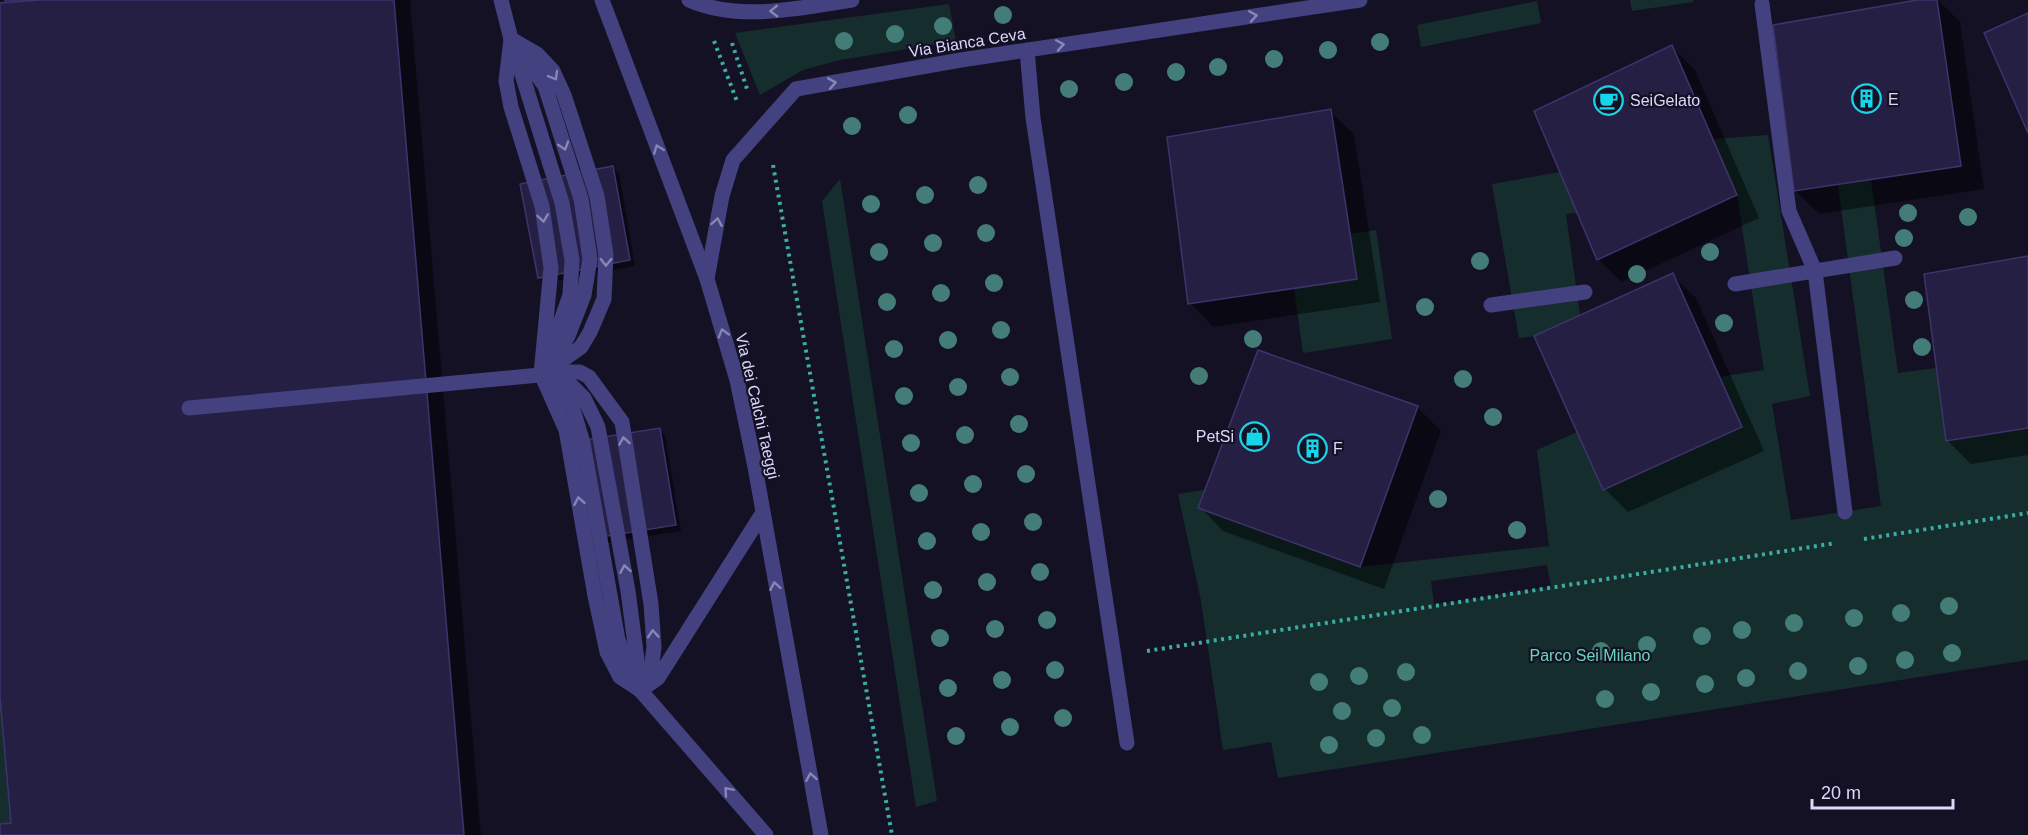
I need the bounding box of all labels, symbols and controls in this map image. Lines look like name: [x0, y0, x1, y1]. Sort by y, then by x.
one-way arrow: [769, 5, 778, 17]
one-way arrow: [1249, 10, 1258, 22]
street label: Via Bianca Ceva: [907, 25, 1027, 60]
one-way arrow: [1056, 39, 1065, 51]
one-way arrow: [547, 70, 558, 80]
one-way arrow: [827, 77, 837, 90]
building icon: E: [1851, 83, 1883, 115]
cafe icon: SeiGelato: [1593, 84, 1625, 116]
place label: E: [1888, 91, 1899, 108]
place label: SeiGelato: [1630, 92, 1700, 109]
one-way arrow: [557, 140, 569, 151]
one-way arrow: [653, 145, 666, 155]
one-way arrow: [537, 213, 549, 222]
one-way arrow: [711, 217, 723, 226]
one-way arrow: [600, 258, 612, 267]
one-way arrow: [718, 328, 730, 339]
street label: Via dei Calchi Taeggi: [732, 332, 783, 481]
shop icon: PetSi: [1239, 420, 1271, 452]
place label: PetSi: [1196, 428, 1234, 445]
building icon: F: [1296, 432, 1328, 464]
one-way arrow: [619, 437, 631, 446]
place label: F: [1333, 440, 1343, 457]
one-way arrow: [573, 497, 585, 506]
one-way arrow: [619, 565, 631, 574]
one-way arrow: [770, 581, 782, 590]
one-way arrow: [646, 630, 659, 639]
park label: Parco Sei Milano: [1530, 647, 1651, 664]
scale bar: [1812, 772, 1953, 810]
one-way arrow: [805, 773, 817, 782]
text: 20 m: [1821, 783, 1861, 803]
one-way arrow: [724, 787, 735, 798]

